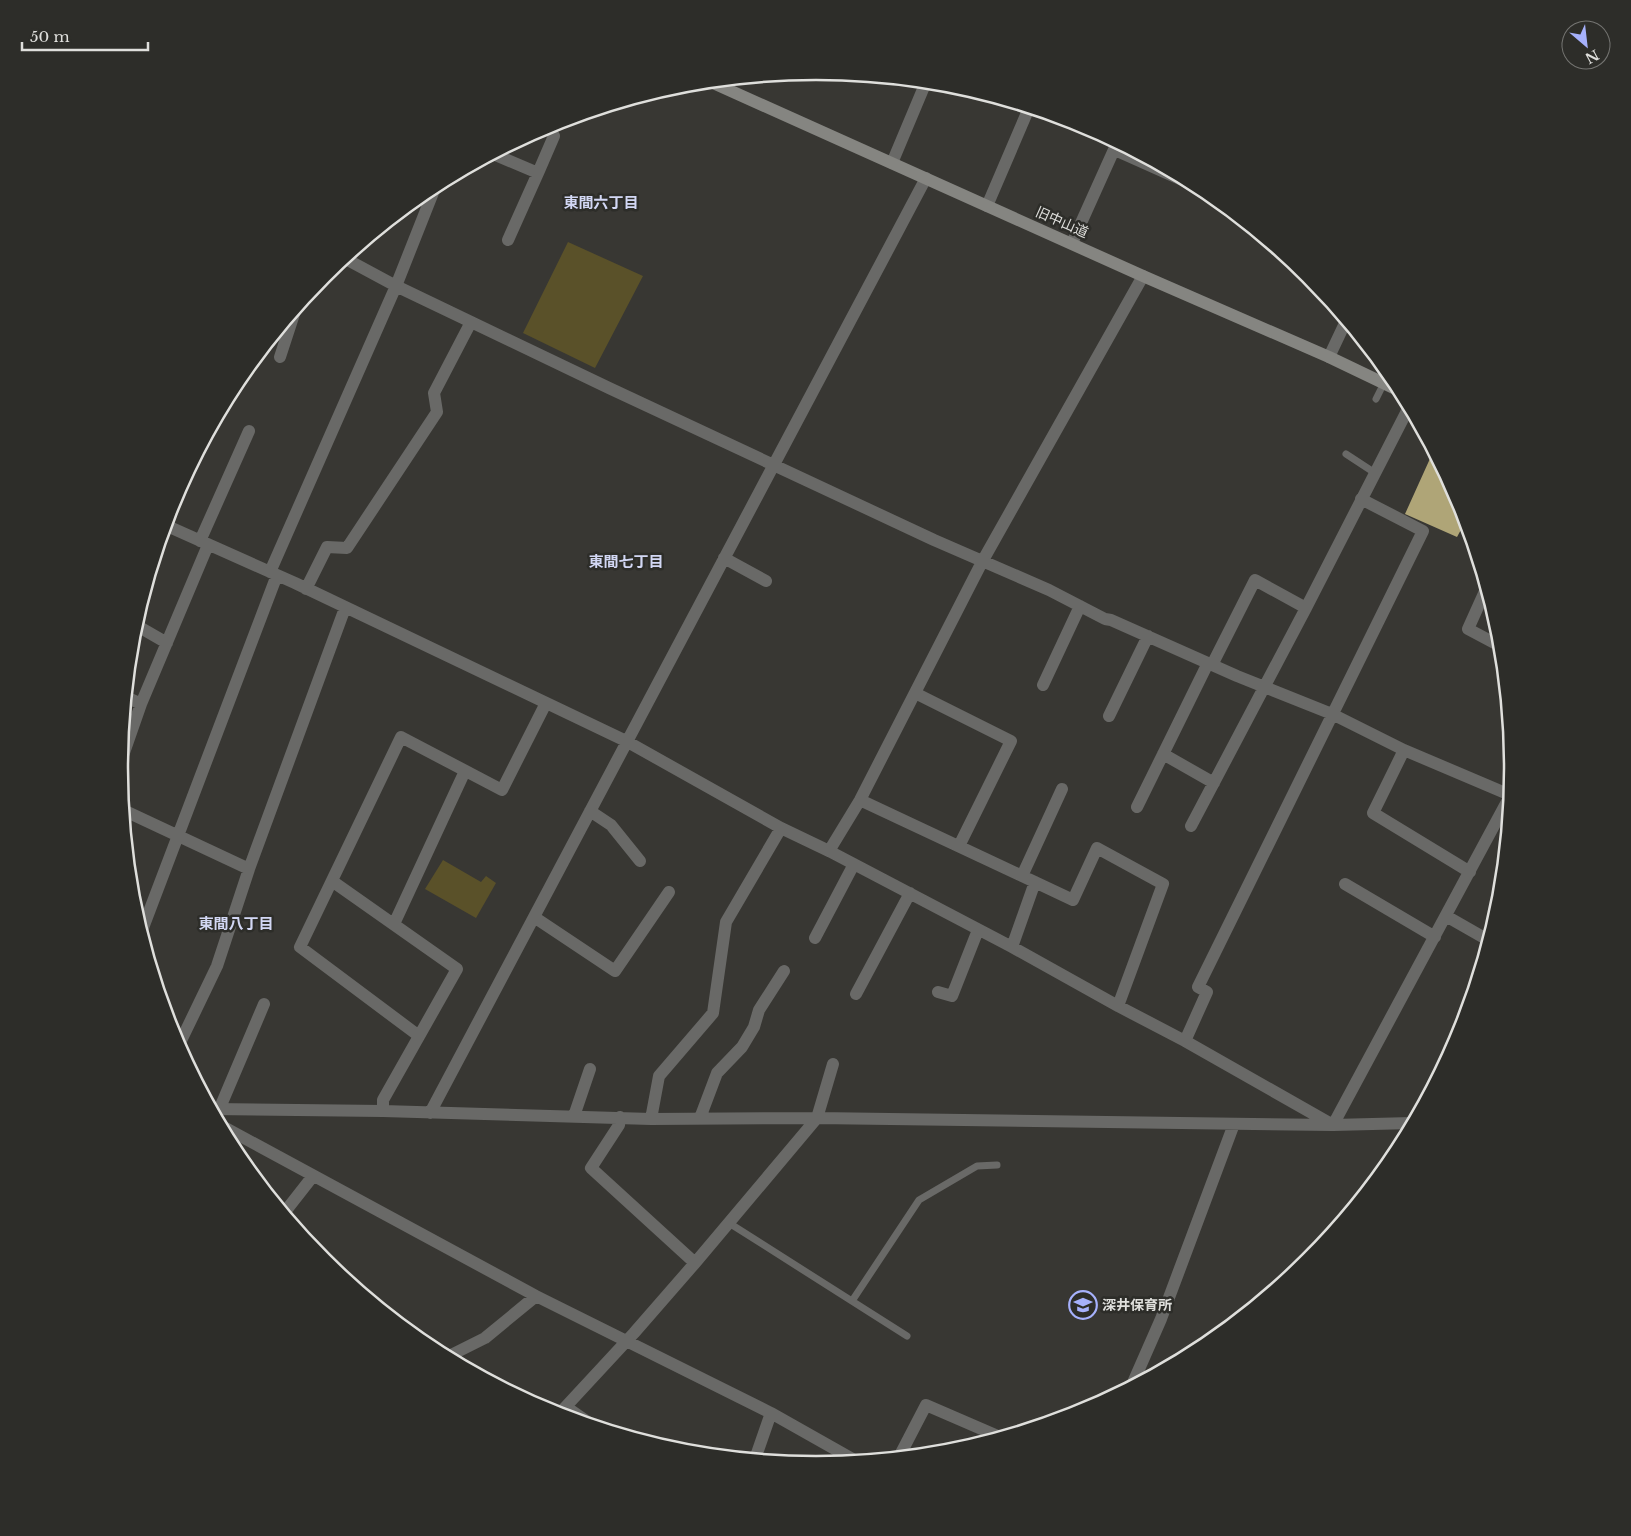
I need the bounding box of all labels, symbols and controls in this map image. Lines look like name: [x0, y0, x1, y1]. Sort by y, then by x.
scale bar: [22, 20, 149, 52]
north arrow: [1561, 20, 1611, 70]
text: 50 m: [30, 27, 70, 46]
text: N: [1582, 45, 1602, 68]
district label: 東間六丁目: [563, 193, 639, 212]
street label: 旧中山道: [1033, 202, 1091, 242]
district label: 東間七丁目: [588, 552, 664, 571]
district label: 東間八丁目: [198, 914, 274, 933]
school or university icon: 深井保育所: [1068, 1290, 1098, 1320]
place label: 深井保育所: [1102, 1296, 1172, 1314]

